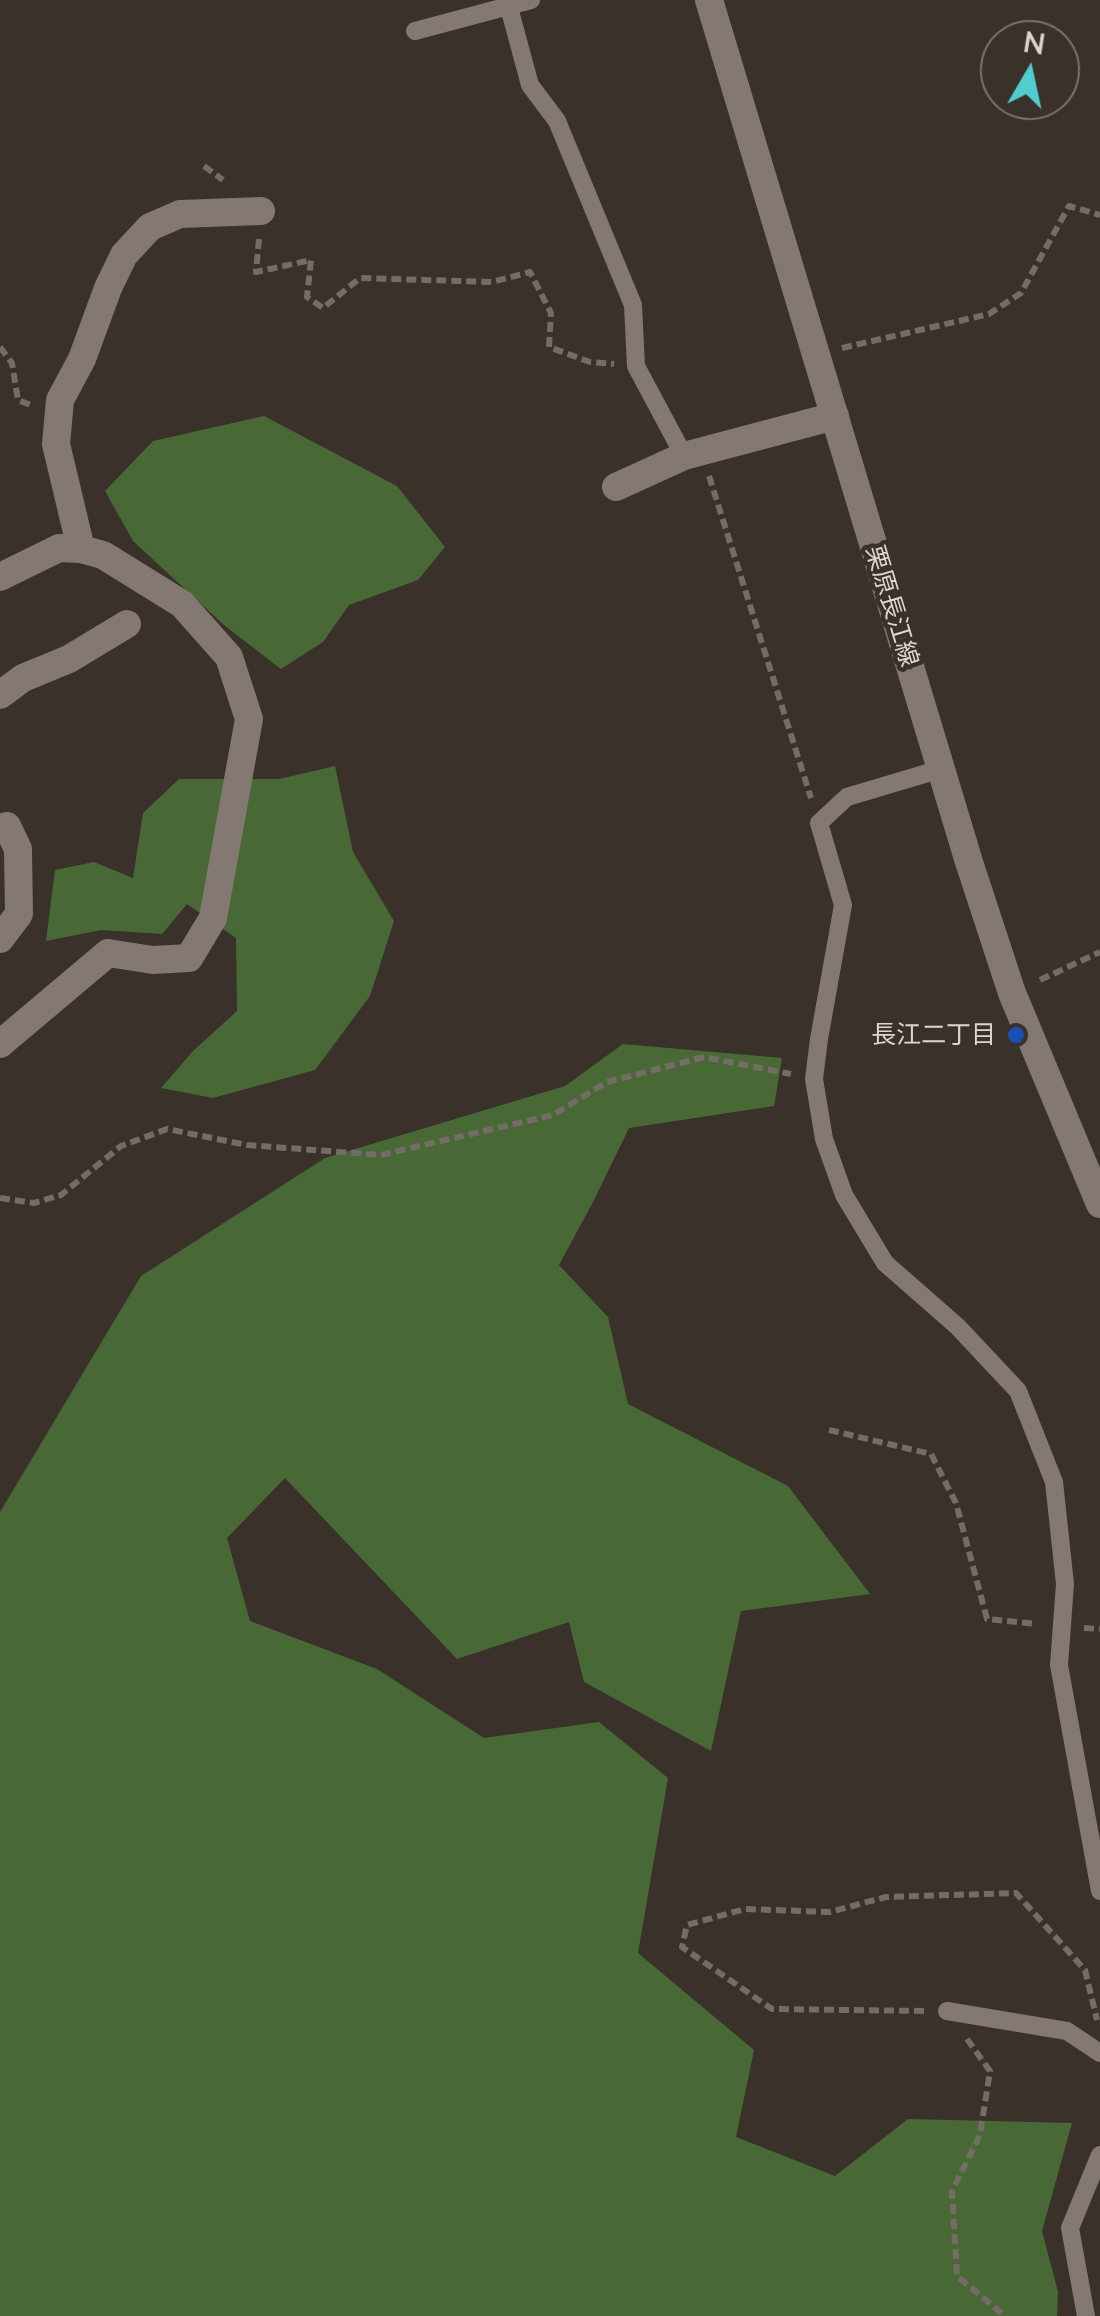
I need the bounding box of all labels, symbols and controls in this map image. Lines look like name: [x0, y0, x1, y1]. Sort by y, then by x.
north arrow: [980, 20, 1080, 120]
text: N: [1021, 24, 1048, 61]
street label: 栗原長江線: [859, 542, 925, 670]
place label: 長江二丁目: [871, 1020, 996, 1050]
marker: 長江二丁目: [1005, 1024, 1027, 1046]

